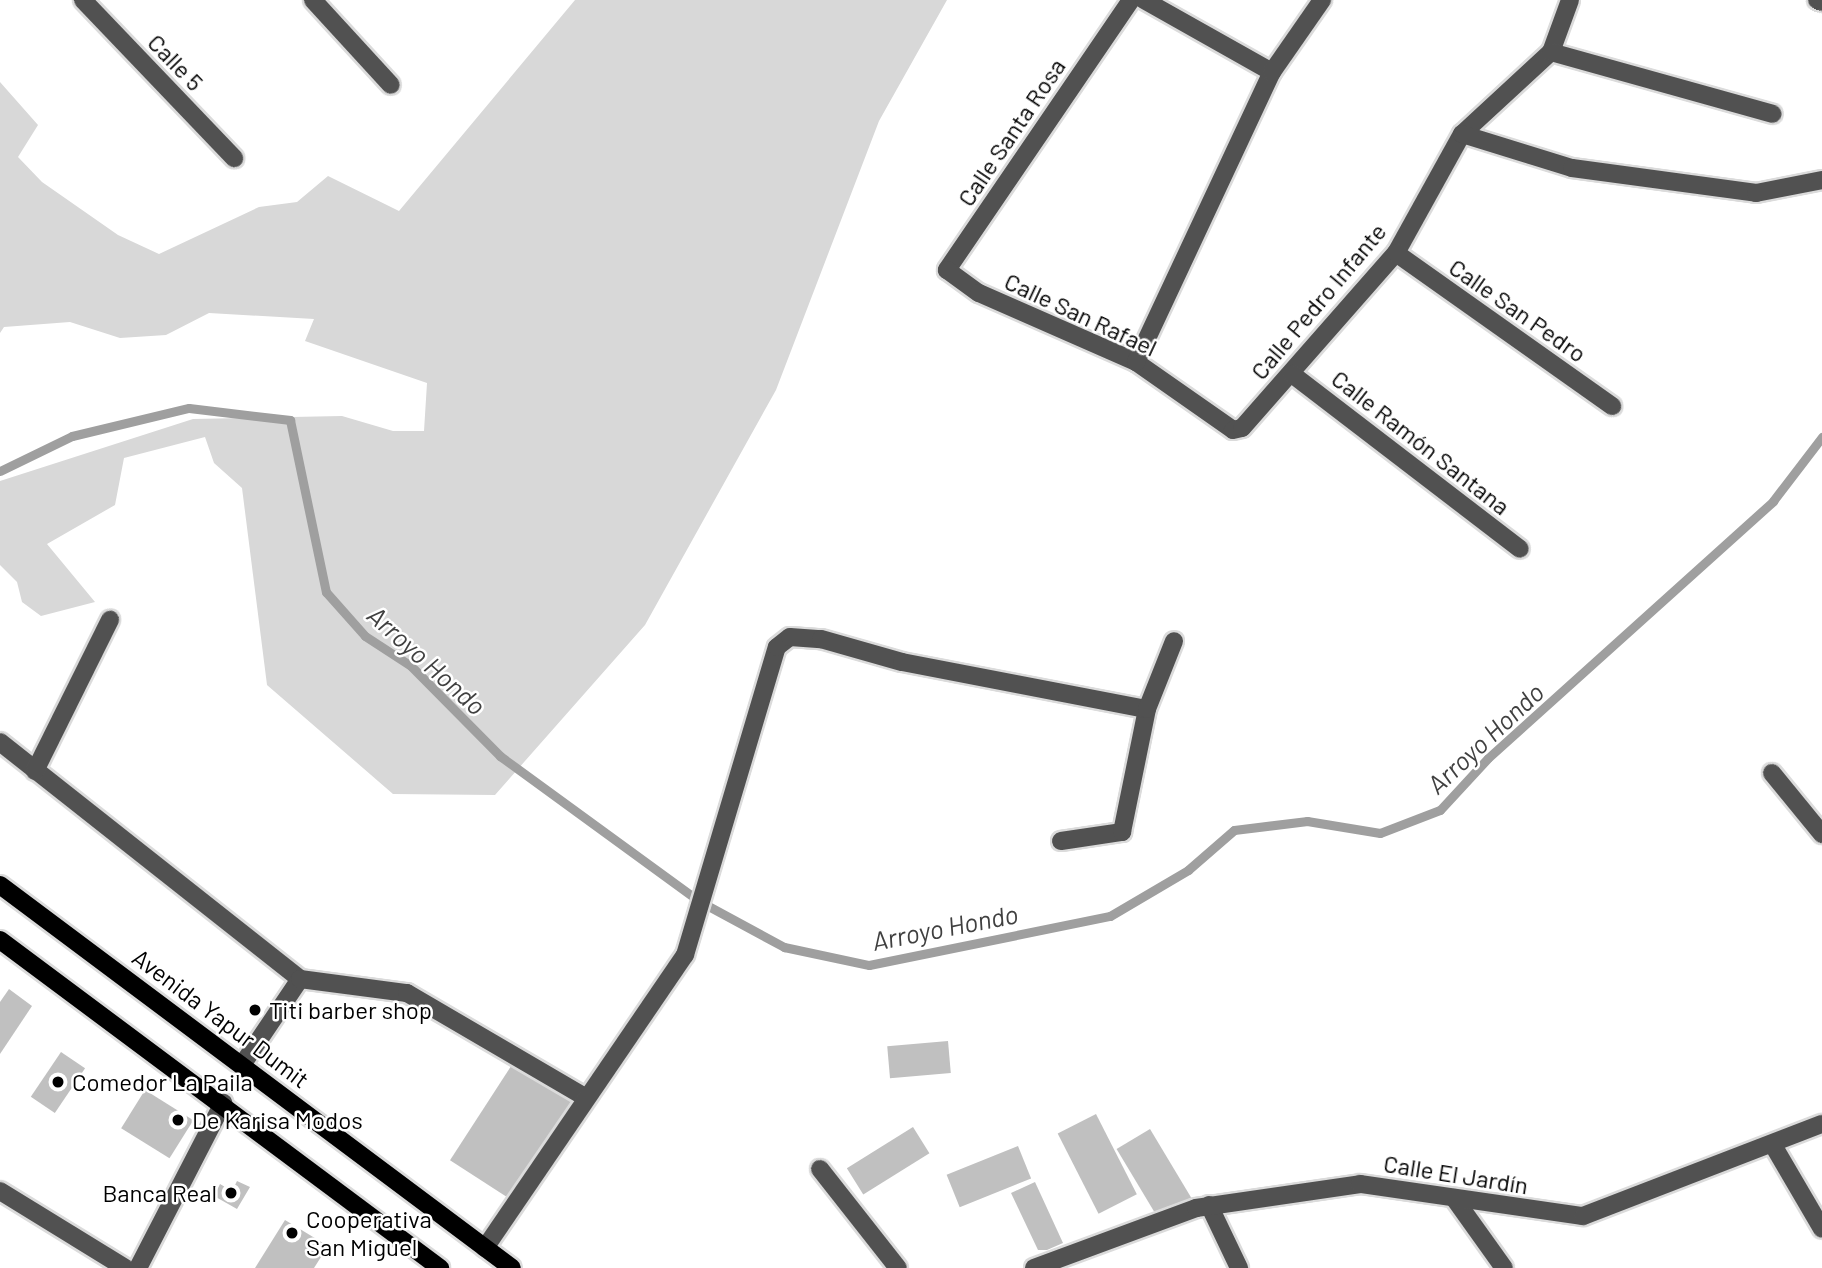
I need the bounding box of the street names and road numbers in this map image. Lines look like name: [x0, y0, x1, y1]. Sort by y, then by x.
street label: Calle 5: [142, 28, 210, 96]
street label: Calle Santa Rosa: [951, 53, 1071, 211]
street label: Calle Pedro Infante: [1244, 217, 1392, 385]
street label: Calle San Pedro: [1444, 252, 1592, 368]
street label: Calle San Rafael: [1000, 266, 1162, 362]
street label: Calle Ramón Santana: [1326, 364, 1516, 520]
street label: Avenida Yapur Dumit: [127, 942, 315, 1094]
street label: Calle El Jardín: [1382, 1148, 1530, 1200]

